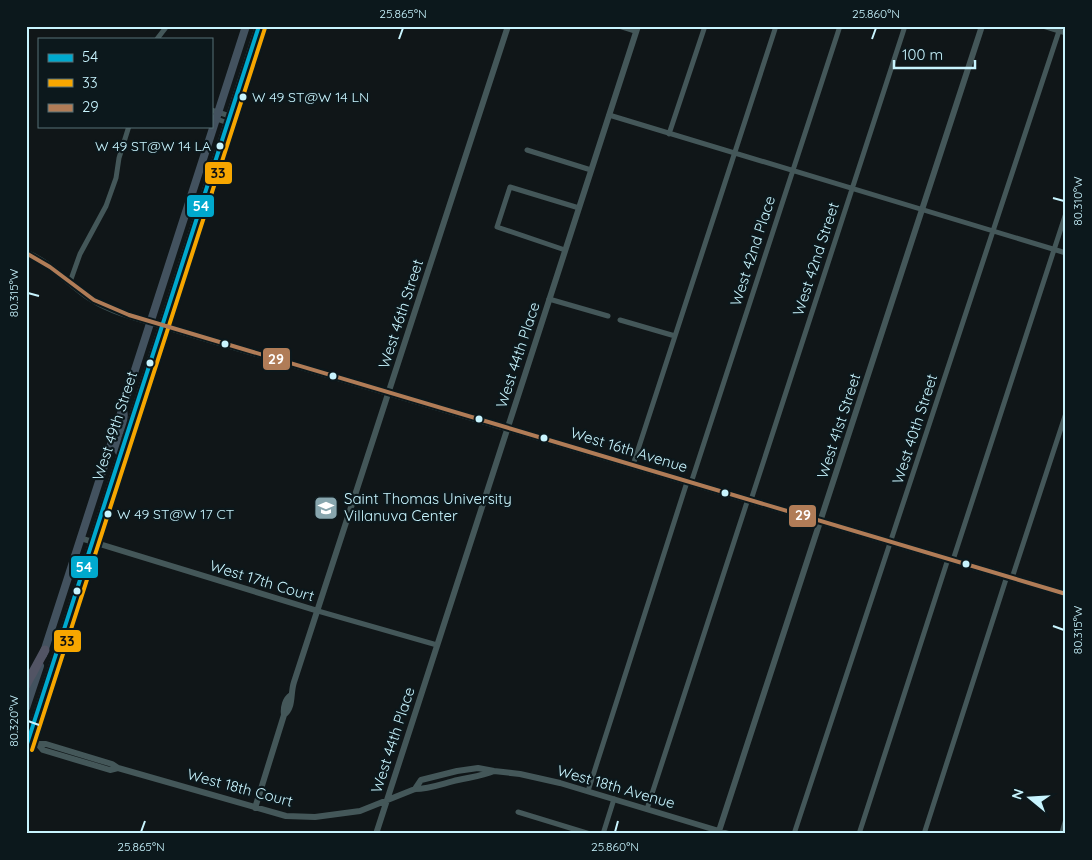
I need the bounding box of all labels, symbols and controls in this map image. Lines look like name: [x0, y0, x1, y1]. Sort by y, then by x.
text: 25.865°N: [379, 6, 427, 21]
text: 25.860°N: [852, 6, 900, 21]
legend: [38, 38, 212, 128]
scale bar: [894, 38, 976, 70]
text: 100 m: [902, 45, 943, 64]
text: 54: [82, 47, 98, 66]
text: 33: [82, 73, 98, 92]
place label: W 49 ST@W 14 LN: [252, 88, 369, 106]
marker: W 49 ST@W 14 LN: [238, 92, 248, 102]
text: 29: [82, 97, 99, 116]
place label: W 49 ST@W 14 LA: [95, 137, 211, 155]
marker: W 49 ST@W 14 LA: [215, 141, 225, 151]
line badge: 33: [204, 161, 233, 185]
text: 33: [210, 164, 226, 182]
text: 80.310°W: [1070, 176, 1085, 226]
street label: West 42nd Place: [726, 193, 779, 308]
line badge: 54: [186, 194, 215, 218]
text: 54: [193, 197, 209, 215]
street label: West 42nd Street: [788, 200, 843, 318]
street label: West 46th Street: [374, 257, 427, 371]
text: 80.315°W: [6, 268, 21, 317]
street label: West 44th Place: [491, 300, 544, 410]
unlabelled marker: [220, 339, 230, 349]
line badge: 29: [262, 347, 291, 371]
text: 29: [268, 350, 284, 368]
unlabelled marker: [145, 358, 155, 368]
street label: West 49th Street: [88, 369, 141, 483]
unlabelled marker: [328, 371, 338, 381]
street label: West 41st Street: [813, 371, 864, 481]
street label: West 40th Street: [888, 371, 941, 486]
unlabelled marker: [474, 414, 484, 424]
street label: West 16th Avenue: [568, 423, 690, 476]
unlabelled marker: [539, 433, 549, 443]
unlabelled marker: [720, 488, 730, 498]
place label: Saint Thomas University Villanuva Center: [344, 489, 512, 525]
school or university icon: Saint Thomas University Villanuva Center: [313, 495, 339, 521]
line badge: 29: [788, 504, 817, 528]
place label: W 49 ST@W 17 CT: [117, 505, 234, 523]
text: 29: [795, 506, 811, 524]
marker: W 49 ST@W 17 CT: [103, 509, 113, 519]
line badge: 54: [70, 555, 99, 579]
street label: West 17th Court: [208, 556, 317, 605]
text: 54: [76, 558, 92, 576]
unlabelled marker: [961, 559, 971, 569]
unlabelled marker: [72, 586, 82, 596]
text: 80.315°W: [1070, 605, 1085, 654]
line badge: 33: [53, 629, 82, 653]
text: 33: [59, 632, 75, 650]
street label: West 44th Place: [366, 685, 419, 795]
text: 80.320°W: [6, 695, 21, 747]
street label: West 18th Avenue: [555, 761, 677, 812]
street label: West 18th Court: [185, 764, 295, 811]
north arrow: [1004, 772, 1054, 822]
text: N: [1007, 786, 1028, 802]
text: 25.865°N: [117, 839, 165, 854]
text: 25.860°N: [591, 839, 639, 854]

